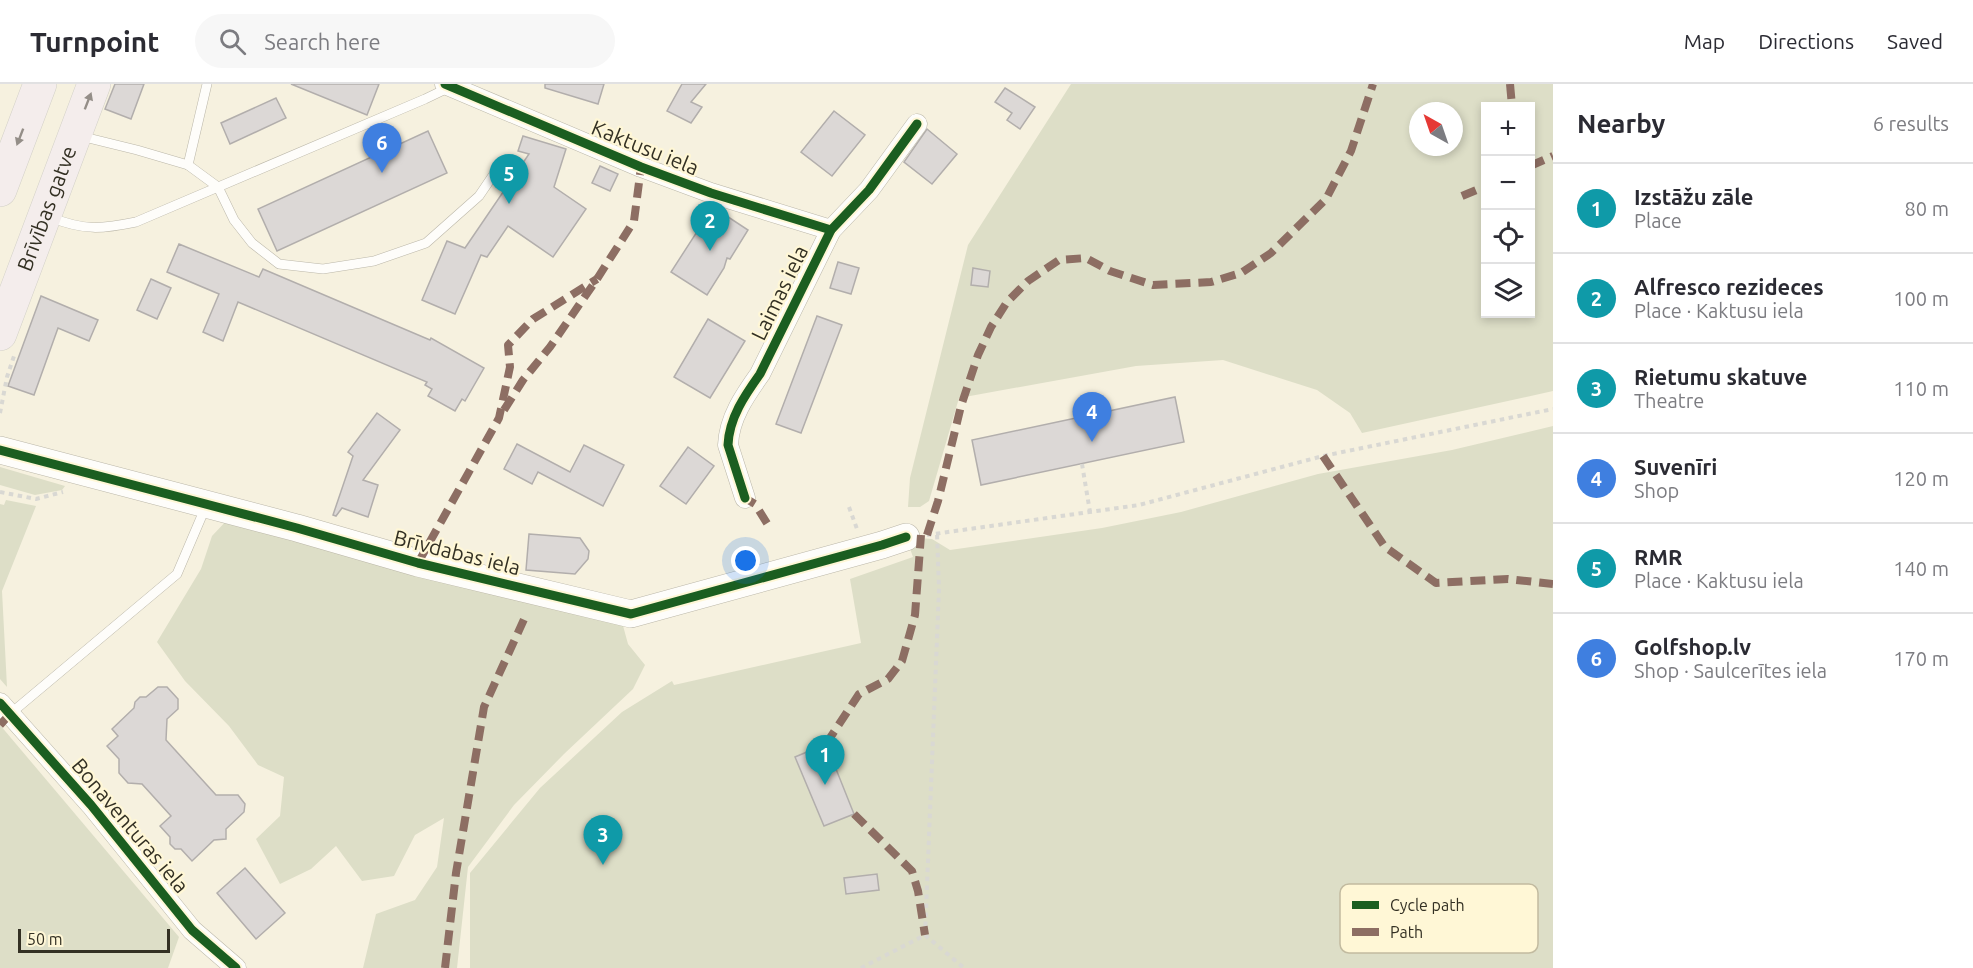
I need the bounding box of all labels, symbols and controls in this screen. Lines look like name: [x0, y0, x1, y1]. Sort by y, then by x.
search box: [195, 14, 615, 68]
icon: search: [216, 25, 249, 58]
text: Turnpoint: [30, 26, 159, 57]
text: Search here: [264, 29, 381, 54]
text: Map: [1684, 29, 1725, 53]
text: Directions: [1758, 29, 1854, 53]
text: Saved: [1887, 29, 1943, 53]
one-way arrow: [83, 92, 93, 110]
north arrow: [1409, 102, 1463, 156]
map controls: [1481, 102, 1535, 318]
button: +: [1481, 102, 1535, 156]
text: Nearby: [1577, 109, 1665, 138]
text: 6 results: [1873, 112, 1949, 135]
street label: Kaktusu iela: [588, 115, 702, 179]
pin: 6: [362, 124, 401, 173]
one-way arrow: [15, 128, 24, 146]
street label: Brīvības gatve: [12, 142, 81, 274]
pin: 5: [490, 154, 528, 204]
button: −: [1481, 156, 1535, 210]
text: Izstāžu zāle: [1634, 184, 1754, 209]
text: 1: [1591, 197, 1602, 220]
text: 80 m: [1905, 197, 1949, 220]
pin: 2: [690, 202, 730, 251]
text: Place: [1634, 209, 1682, 232]
button: locate: [1481, 210, 1535, 264]
street label: Laimas iela: [746, 241, 812, 344]
button: layers: [1481, 264, 1535, 318]
text: Alfresco rezideces: [1634, 274, 1824, 299]
text: 2: [1591, 287, 1602, 310]
text: 100 m: [1893, 287, 1949, 310]
text: Place · Kaktusu iela: [1634, 299, 1804, 322]
text: Rietumu skatuve: [1634, 364, 1807, 389]
text: 3: [1591, 377, 1602, 400]
text: 110 m: [1893, 377, 1949, 400]
text: Theatre: [1634, 389, 1704, 412]
pin: 4: [1072, 392, 1112, 442]
text: Suvenīri: [1634, 454, 1717, 479]
text: 4: [1591, 467, 1602, 490]
text: 120 m: [1893, 467, 1949, 490]
text: Shop: [1634, 479, 1679, 502]
street label: Brīvdabas iela: [391, 525, 523, 579]
text: RMR: [1634, 544, 1682, 569]
your location: [731, 546, 760, 575]
text: 5: [1591, 557, 1602, 580]
text: 140 m: [1893, 557, 1949, 580]
text: Place · Kaktusu iela: [1634, 569, 1804, 592]
text: Golfshop.lv: [1634, 634, 1751, 659]
text: 6: [1591, 647, 1602, 670]
text: 170 m: [1893, 647, 1949, 670]
text: Shop · Saulcerītes iela: [1634, 659, 1827, 682]
pin: 1: [806, 736, 844, 785]
street label: Bonaventuras iela: [68, 753, 194, 897]
pin: 3: [584, 816, 622, 865]
legend: [1340, 884, 1538, 953]
text: Cycle path: [1390, 896, 1465, 914]
text: Path: [1390, 923, 1423, 941]
scale bar: [18, 926, 170, 954]
text: 50 m: [27, 930, 63, 948]

